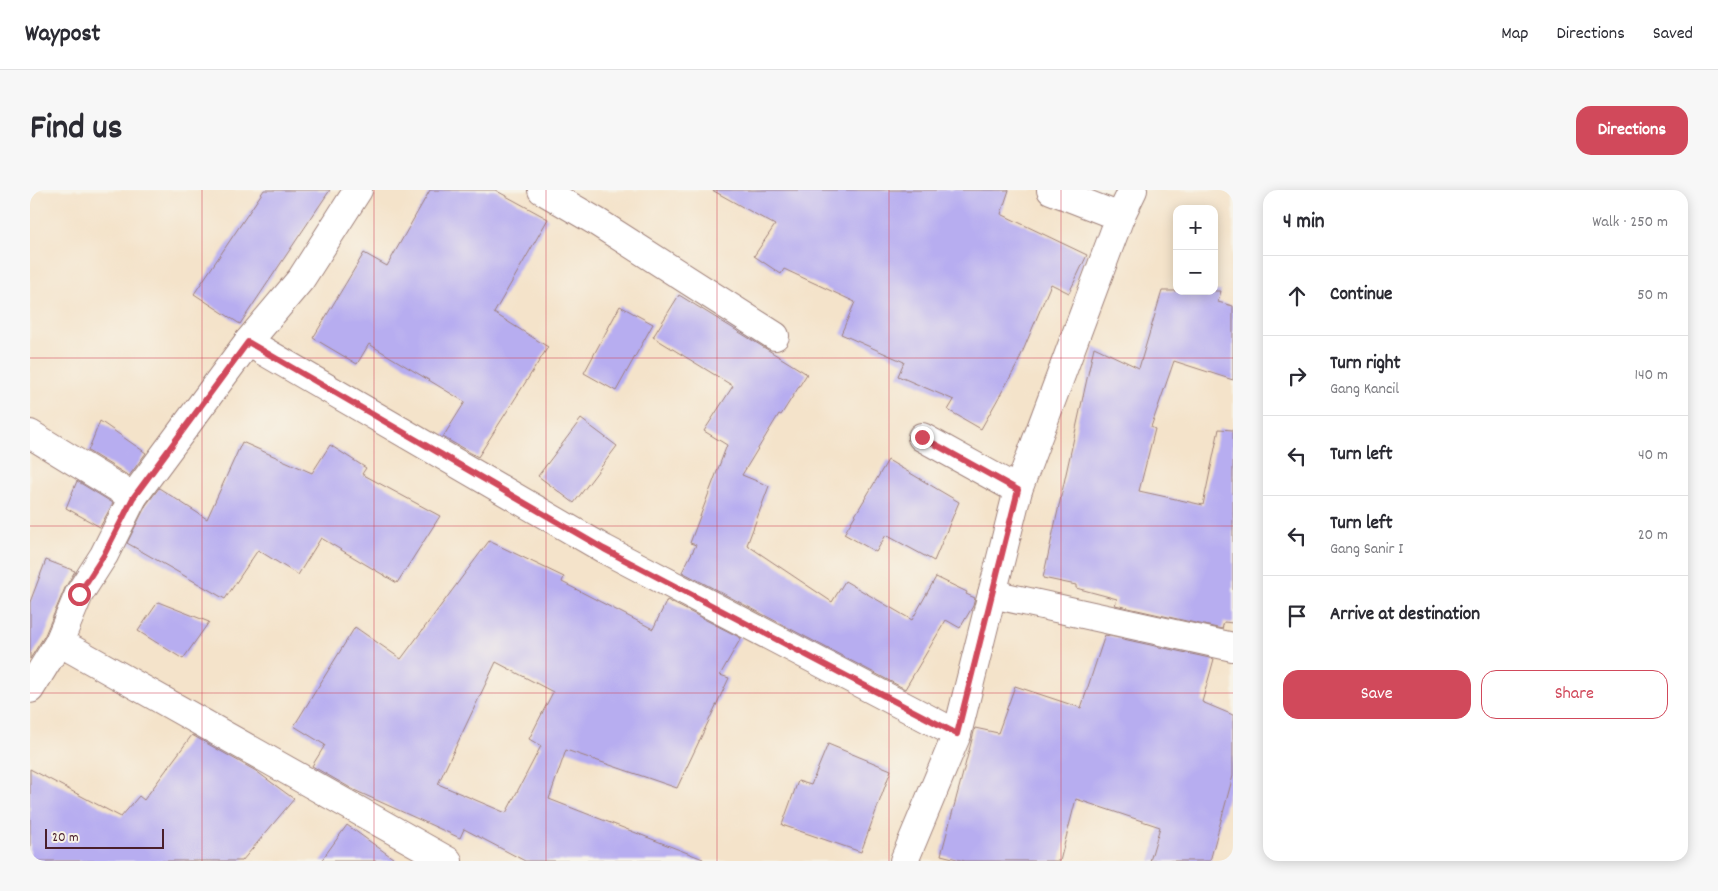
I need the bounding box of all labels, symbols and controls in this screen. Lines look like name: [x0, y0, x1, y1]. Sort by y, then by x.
text: Waypost: [25, 18, 100, 52]
text: Map: [1501, 22, 1528, 47]
text: Directions: [1556, 22, 1625, 47]
text: Saved: [1653, 22, 1693, 47]
text: Find us: [30, 105, 122, 155]
button: Directions: [1576, 106, 1688, 155]
map controls: [1173, 205, 1218, 295]
button: +: [1173, 205, 1218, 250]
text: 4 min: [1283, 208, 1325, 238]
text: Walk · 250 m: [1592, 211, 1668, 234]
button: −: [1173, 250, 1218, 295]
icon: ahead: [1283, 282, 1311, 310]
text: Continue: [1330, 282, 1392, 309]
text: 50 m: [1637, 284, 1668, 307]
text: Turn right: [1330, 351, 1401, 378]
icon: right: [1283, 362, 1311, 390]
text: 140 m: [1634, 364, 1668, 387]
text: Gang Kancil: [1330, 378, 1399, 401]
route end: [911, 426, 934, 449]
icon: left: [1283, 442, 1311, 470]
text: Turn left: [1330, 442, 1393, 469]
text: 40 m: [1638, 444, 1668, 467]
text: Turn left: [1330, 511, 1393, 538]
icon: left: [1283, 522, 1311, 550]
text: 20 m: [1638, 524, 1668, 547]
text: Gang Sanir I: [1330, 538, 1403, 561]
route start: [68, 583, 91, 606]
icon: arrive: [1283, 602, 1311, 630]
text: Arrive at destination: [1330, 602, 1480, 629]
button: Save: [1283, 670, 1471, 719]
button: Share: [1481, 670, 1668, 719]
scale bar: [45, 826, 164, 849]
text: 20 m: [52, 828, 79, 848]

